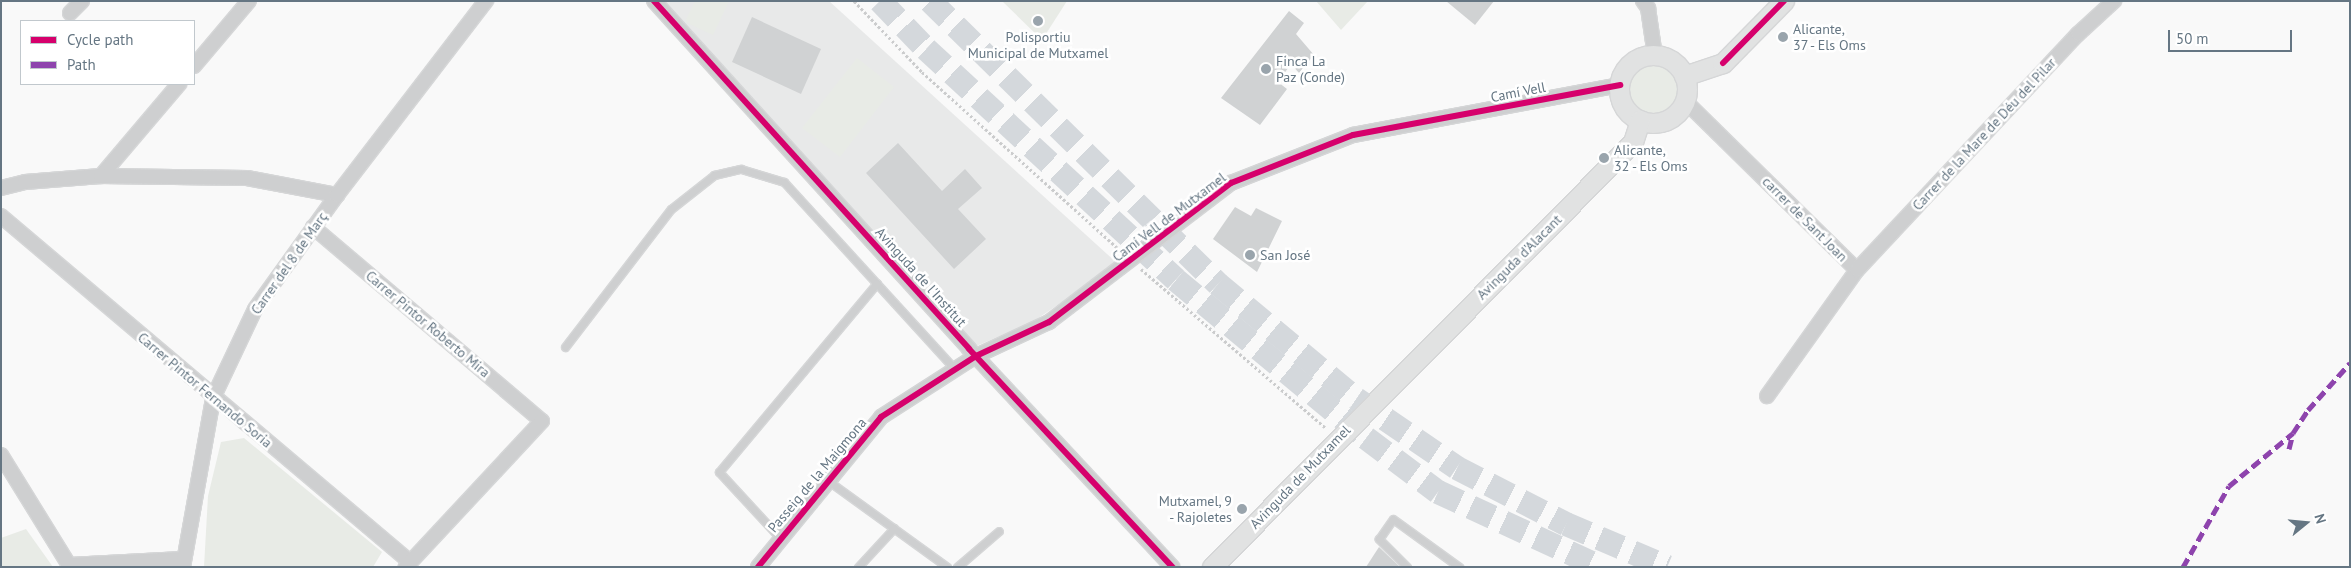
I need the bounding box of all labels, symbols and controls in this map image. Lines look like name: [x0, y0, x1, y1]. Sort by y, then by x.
marker: Polisportiu Municipal de Mutxamel: [1032, 15, 1044, 27]
legend: [20, 20, 195, 85]
scale bar: [2171, 20, 2295, 52]
place label: Alicante, 37 - Els Oms: [1793, 21, 1869, 54]
place label: Polisportiu Municipal de Mutxamel: [968, 29, 1108, 62]
text: 50 m: [2176, 29, 2209, 48]
text: Cycle path: [67, 30, 133, 49]
marker: Alicante, 37 - Els Oms: [1777, 31, 1789, 43]
place label: Finca La Paz (Conde): [1276, 53, 1345, 85]
street label: Carrer de la Mare de Déu del Pilar: [1909, 54, 2059, 214]
text: Path: [67, 55, 96, 74]
marker: Finca La Paz (Conde): [1260, 63, 1272, 75]
street label: Camí Vell: [1489, 78, 1547, 106]
place label: Alicante, 32 - Els Oms: [1614, 142, 1690, 174]
marker: Alicante, 32 - Els Oms: [1598, 152, 1610, 164]
street label: Camí Vell de Mutxamel: [1109, 169, 1229, 265]
street label: carrer de Sant Joan: [1759, 173, 1851, 265]
street label: Carrer del 8 de Març: [247, 209, 331, 317]
street label: Avinguda d'Alacant: [1473, 211, 1565, 303]
street label: Avinguda de l'Institut: [872, 224, 970, 330]
place label: San José: [1260, 247, 1310, 263]
marker: San José: [1244, 249, 1256, 261]
street label: Carrer Pintor Roberto Mira: [362, 267, 494, 381]
street label: Carrer Pintor Fernando Soria: [134, 329, 276, 451]
street label: Passeig de la Maigmona: [764, 414, 870, 536]
street label: Avinguda de Mutxamel: [1246, 422, 1354, 532]
place label: Mutxamel, 9 - Rajoletes: [1158, 493, 1232, 526]
north arrow: [2281, 498, 2331, 548]
marker: Mutxamel, 9 - Rajoletes: [1236, 503, 1248, 515]
text: N: [2310, 512, 2330, 526]

